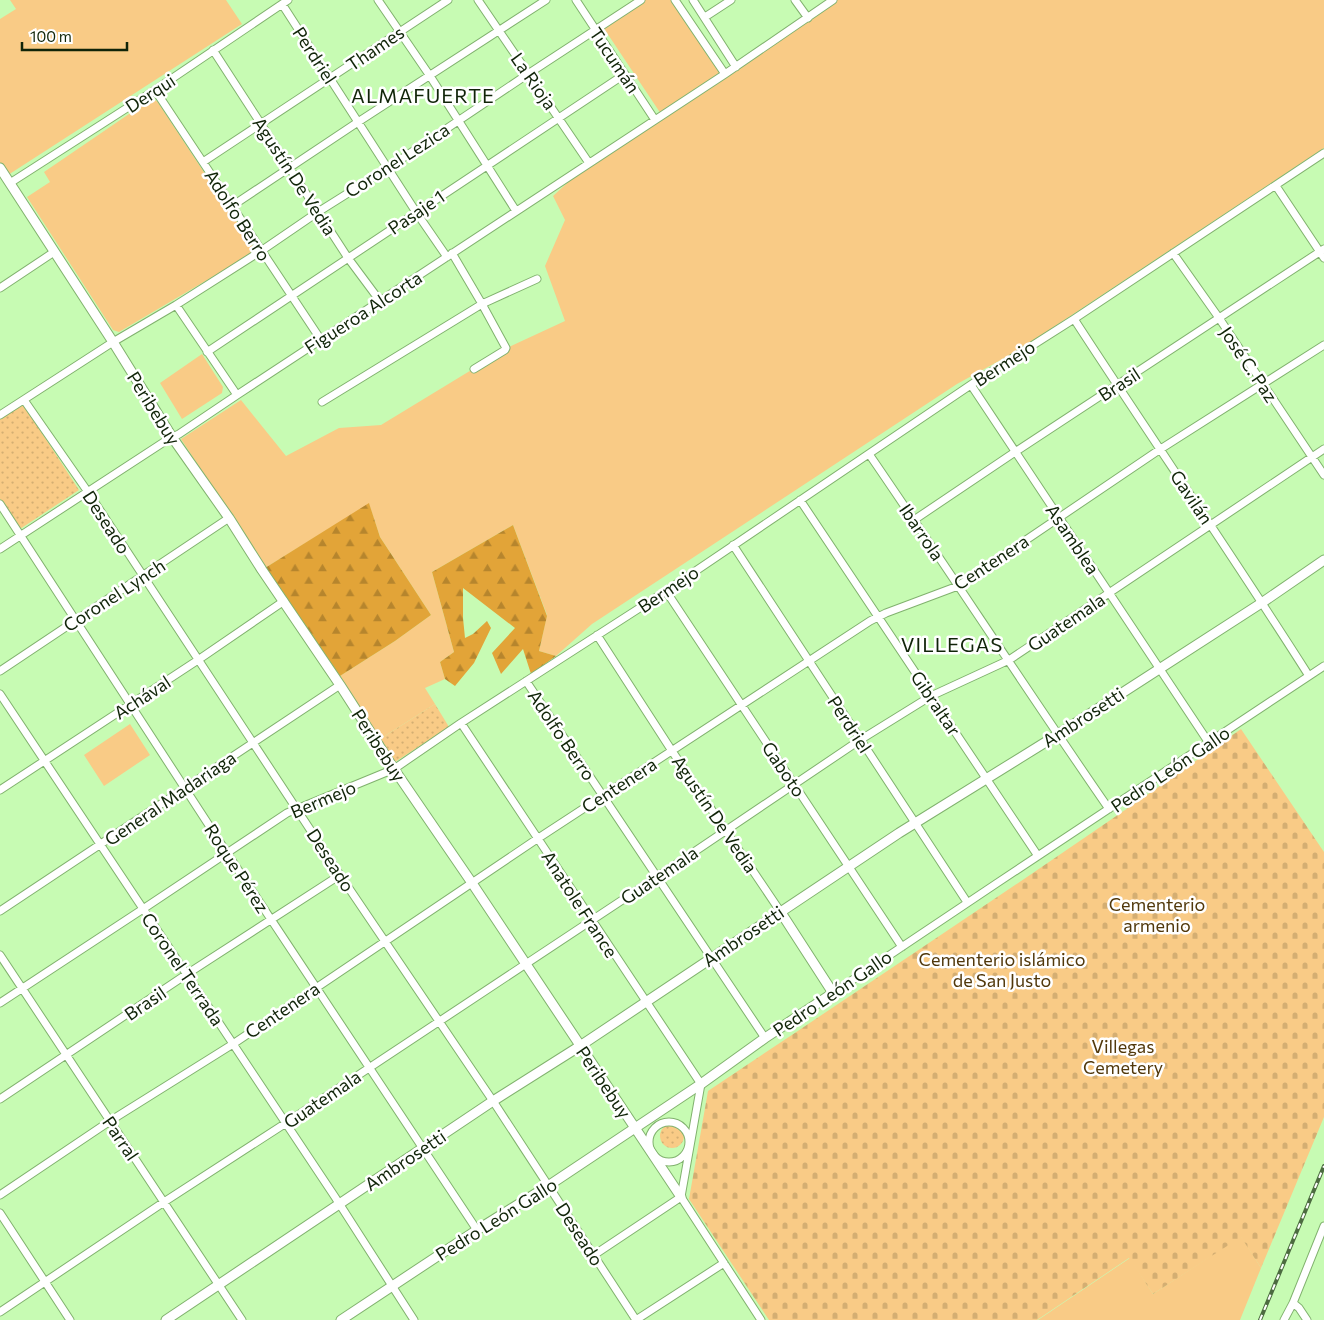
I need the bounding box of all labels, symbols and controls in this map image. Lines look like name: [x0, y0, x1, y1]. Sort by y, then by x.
scale bar: [22, 20, 128, 52]
street label: Thames: [342, 21, 408, 75]
street label: Perdriel: [288, 22, 342, 88]
street label: Tucumán: [585, 23, 645, 97]
text: 100 m: [30, 27, 72, 45]
street label: La Rioja: [506, 48, 562, 114]
street label: Derqui: [121, 69, 179, 117]
district label: ALMAFUERTE: [351, 83, 495, 107]
street label: Agustín De Vedia: [248, 113, 342, 239]
street label: Coronel Lezica: [341, 118, 453, 202]
street label: Adolfo Berro: [200, 165, 276, 265]
street label: Pasaje 1: [384, 185, 448, 239]
street label: Figueroa Alcorta: [300, 266, 426, 358]
street label: José C. Paz: [1216, 322, 1282, 406]
street label: Bermejo: [969, 335, 1039, 391]
street label: Brasil: [1094, 362, 1144, 406]
street label: Peribebuy: [123, 367, 185, 449]
street label: Gavilán: [1166, 466, 1218, 528]
street label: Deseado: [78, 486, 136, 558]
street label: Ibarrola: [895, 499, 949, 565]
street label: Asamblea: [1042, 500, 1104, 578]
street label: Centenera: [949, 530, 1033, 594]
street label: Coronel Lynch: [59, 554, 169, 636]
street label: Bermejo: [633, 561, 703, 617]
street label: Guatemala: [1023, 588, 1109, 656]
district label: VILLEGAS: [901, 632, 1003, 656]
street label: Gibraltar: [906, 666, 966, 740]
street label: Achával: [109, 671, 175, 723]
street label: Ambrosetti: [1038, 682, 1128, 752]
street label: Adolfo Berro: [524, 686, 600, 784]
street label: Perdriel: [823, 691, 877, 757]
street label: Peribebuy: [347, 704, 411, 786]
street label: Pedro León Gallo: [1106, 721, 1234, 817]
street label: Gaboto: [758, 737, 810, 801]
street label: General Madariaga: [100, 746, 240, 850]
street label: Agustín De Vedia: [668, 751, 762, 877]
street label: Centenera: [577, 753, 661, 817]
street label: Bermejo: [287, 775, 359, 823]
street label: Roque Pérez: [200, 819, 274, 917]
street label: Deseado: [302, 824, 360, 896]
street label: Guatemala: [616, 841, 702, 909]
street label: Anatole France: [537, 846, 623, 962]
park label: Cementerio armenio: [1109, 893, 1205, 936]
street label: Ambrosetti: [698, 901, 788, 971]
street label: Coronel Terrada: [137, 908, 229, 1030]
street label: Pedro León Gallo: [768, 945, 896, 1041]
park label: Cementerio islámico de San Justo: [919, 948, 1085, 991]
street label: Centenera: [241, 977, 323, 1043]
street label: Brasil: [120, 981, 170, 1025]
park label: Villegas Cemetery: [1083, 1035, 1163, 1078]
street label: Peribebuy: [572, 1042, 636, 1122]
street label: Guatemala: [279, 1065, 365, 1133]
street label: Parral: [98, 1112, 144, 1164]
street label: Ambrosetti: [360, 1125, 450, 1195]
street label: Pedro León Gallo: [431, 1173, 561, 1265]
street label: Deseado: [551, 1198, 609, 1270]

